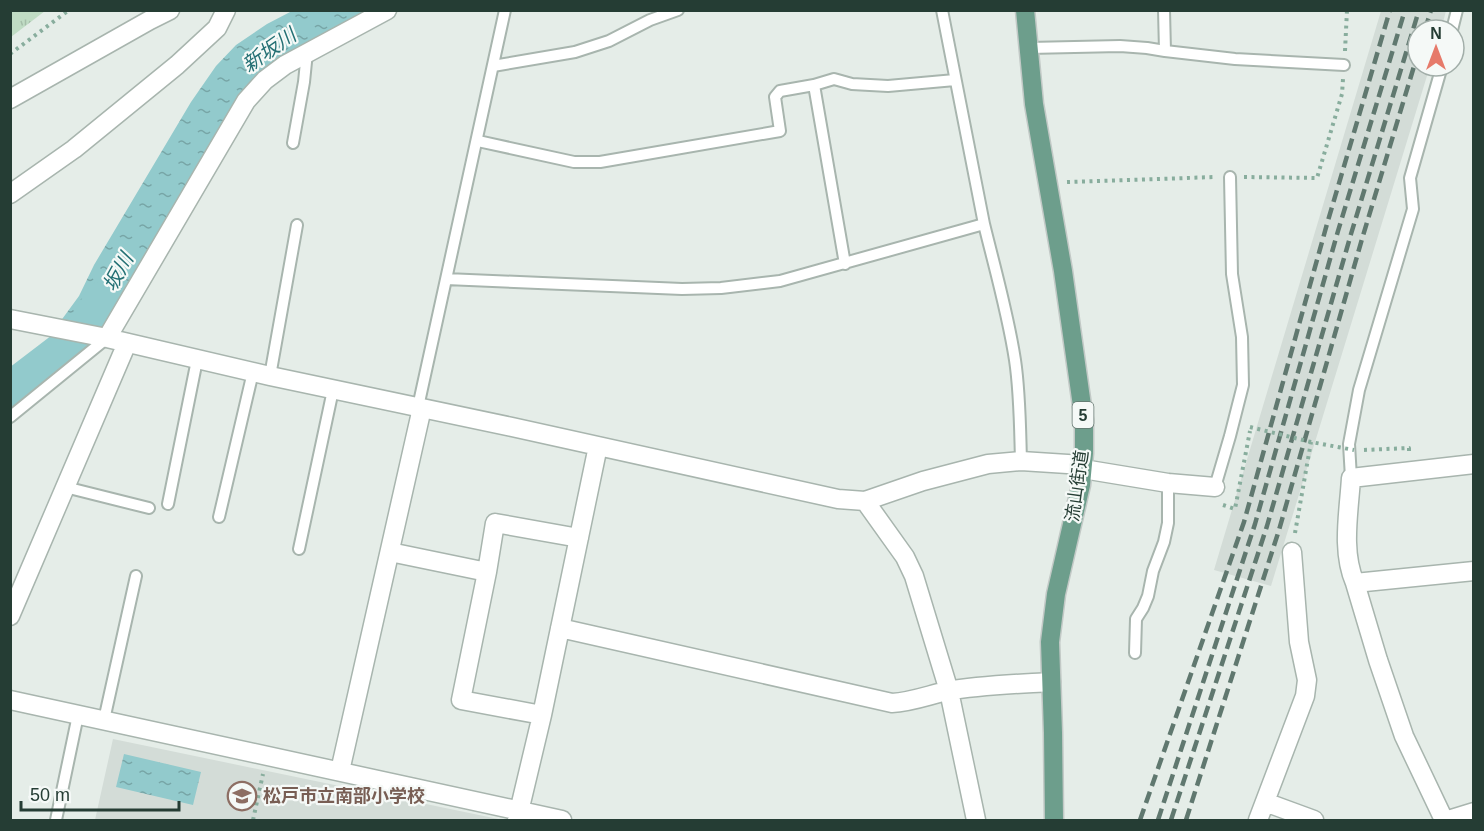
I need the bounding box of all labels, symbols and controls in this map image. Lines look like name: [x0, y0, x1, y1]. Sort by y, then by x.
north arrow: [1406, 18, 1466, 78]
water label: 新坂川: [238, 23, 302, 76]
text: N: [1430, 25, 1442, 42]
water label: 坂川: [99, 247, 138, 295]
road number: 5: [1072, 402, 1094, 428]
street label: 流山街道: [1062, 449, 1092, 523]
scale bar: [21, 774, 178, 812]
school or university icon: 松戸市立南部小学校: [226, 780, 258, 812]
text: 50 m: [30, 785, 70, 805]
place label: 松戸市立南部小学校: [263, 786, 425, 806]

